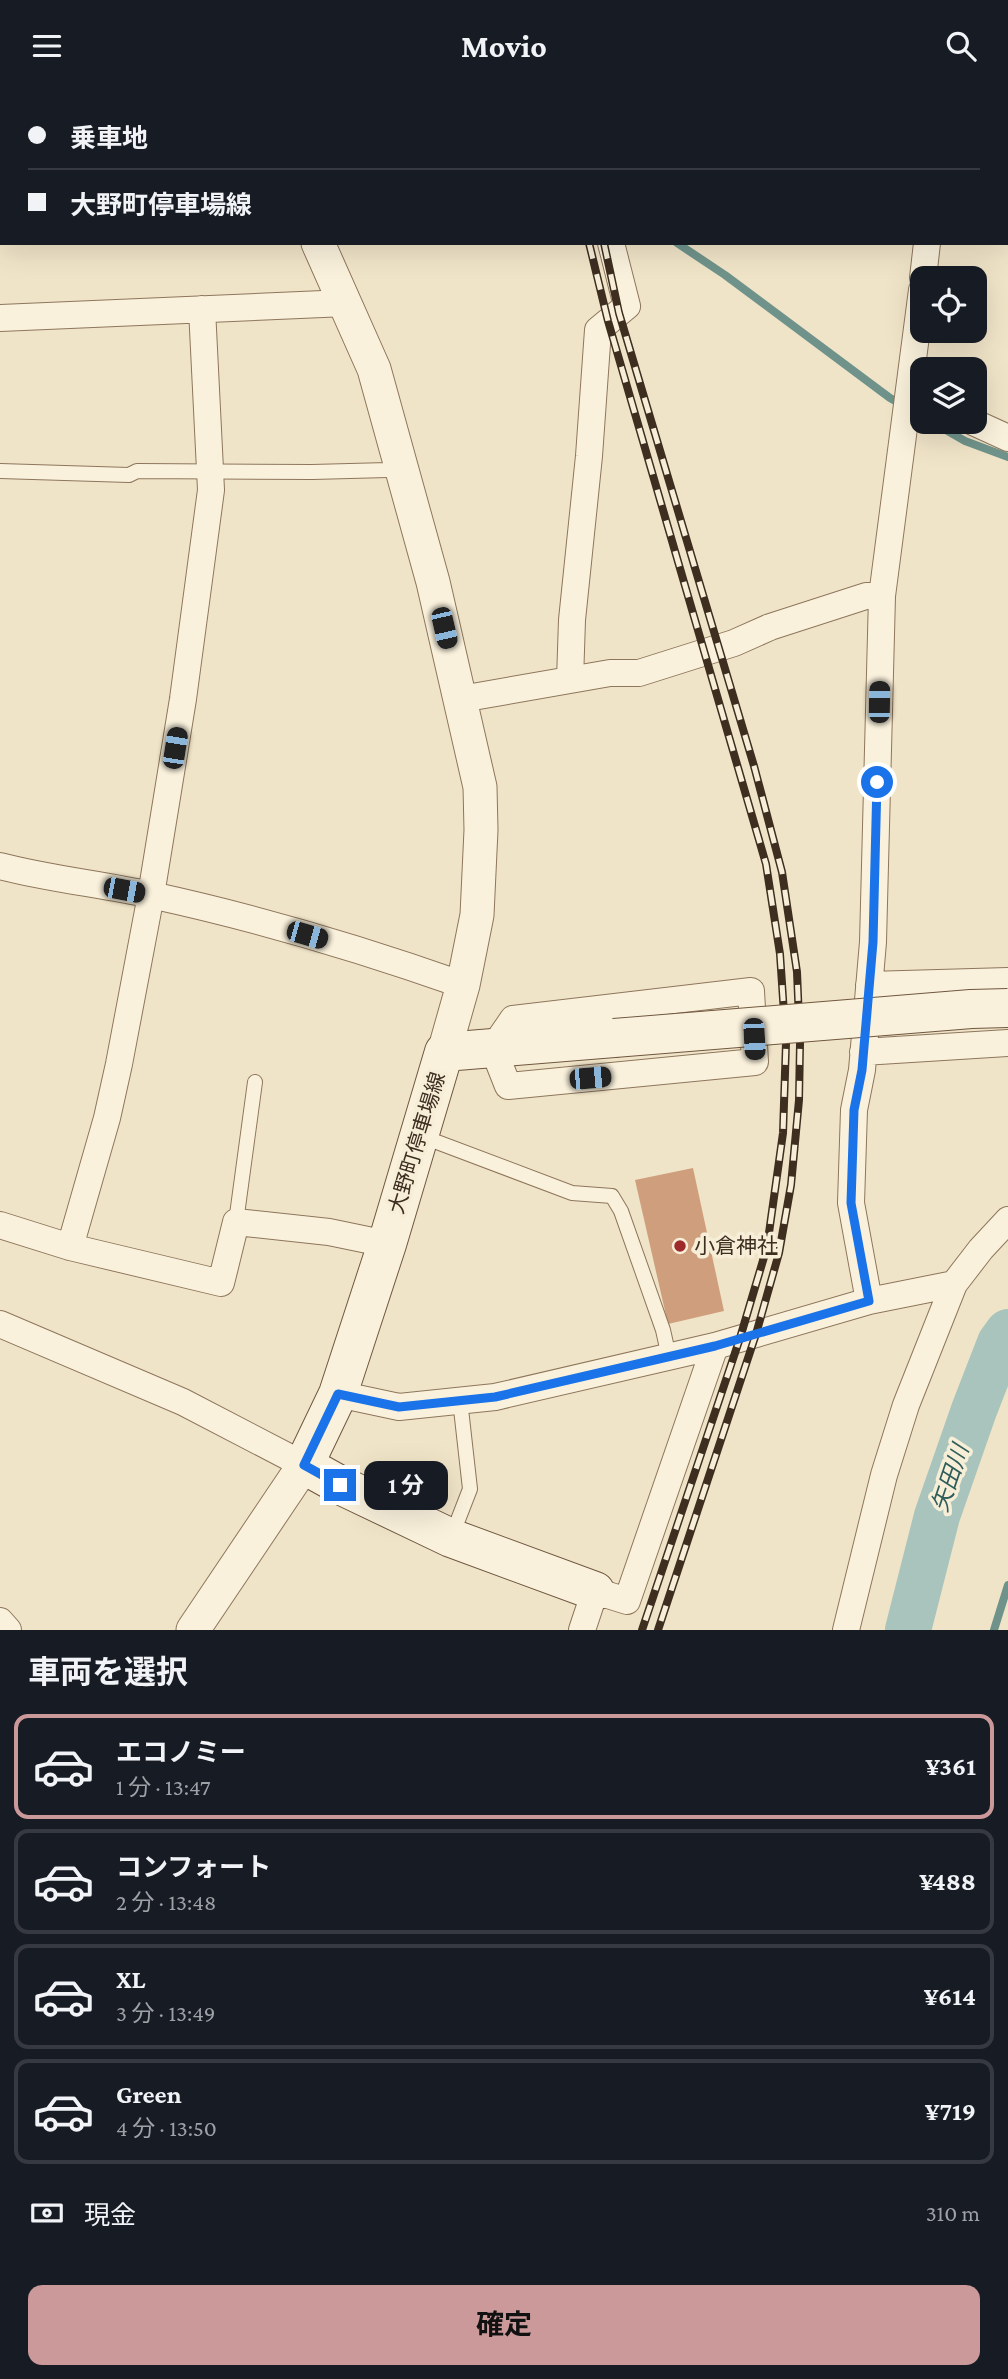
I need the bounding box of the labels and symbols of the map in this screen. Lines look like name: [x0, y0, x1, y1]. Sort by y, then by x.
car: [430, 605, 459, 651]
car: [869, 681, 890, 723]
car: [162, 726, 189, 770]
route start: [861, 766, 893, 798]
car: [102, 876, 147, 904]
car: [284, 919, 331, 951]
car: [743, 1017, 766, 1061]
car: [569, 1066, 612, 1090]
street label: 大野町停車場線: [384, 1069, 450, 1217]
place label: 小倉神社: [694, 1234, 778, 1258]
marker: 小倉神社: [672, 1238, 688, 1254]
water label: 矢田川: [926, 1438, 975, 1515]
callout: 1 分: [364, 1461, 448, 1509]
route end: [324, 1469, 356, 1501]

